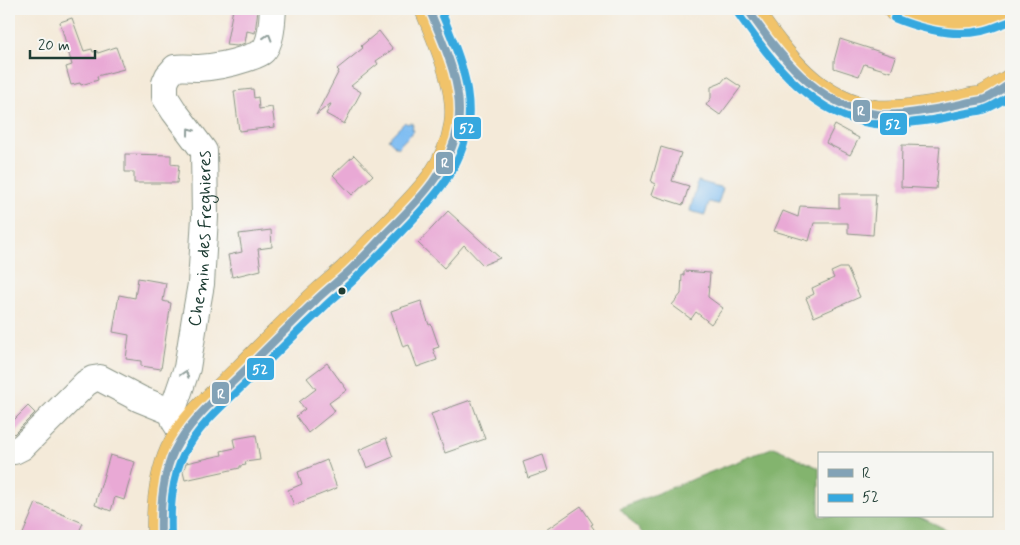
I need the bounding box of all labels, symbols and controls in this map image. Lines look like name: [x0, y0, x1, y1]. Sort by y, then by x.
scale bar: [30, 28, 95, 60]
one-way arrow: [263, 34, 273, 42]
text: 20 m: [38, 36, 70, 56]
line badge: R: [852, 99, 871, 123]
text: R: [857, 102, 865, 120]
line badge: 52: [879, 112, 908, 136]
line badge: 52: [453, 116, 482, 140]
text: 52: [885, 116, 901, 134]
text: 52: [459, 120, 475, 138]
one-way arrow: [187, 128, 195, 137]
street label: Chemin des Freghieres: [183, 150, 219, 328]
line badge: R: [435, 151, 454, 175]
text: R: [441, 154, 449, 172]
unlabelled marker: [337, 286, 347, 296]
line badge: 52: [246, 357, 275, 381]
text: 52: [252, 361, 268, 379]
one-way arrow: [179, 371, 189, 379]
line badge: R: [211, 381, 230, 405]
text: R: [217, 385, 225, 403]
legend: [818, 452, 992, 518]
text: R: [862, 464, 871, 484]
text: 52: [862, 488, 879, 508]

